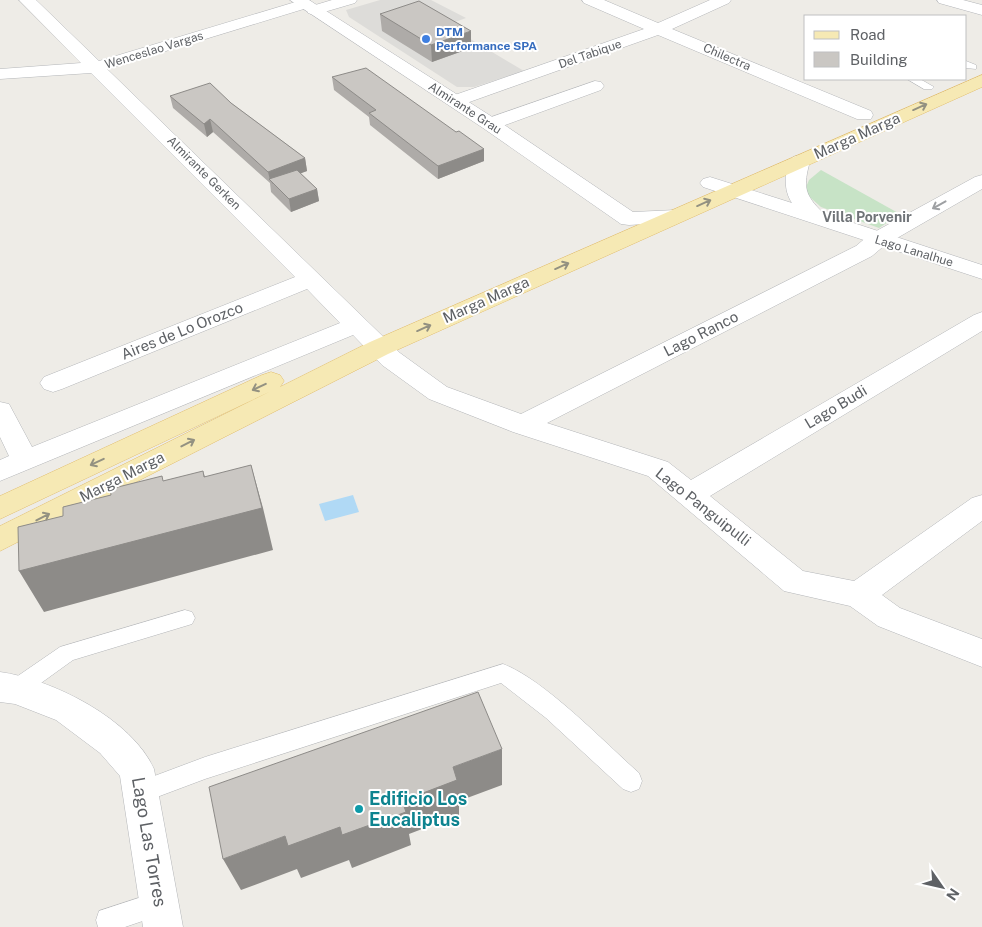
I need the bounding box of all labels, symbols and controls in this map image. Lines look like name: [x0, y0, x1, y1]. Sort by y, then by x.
legend: [804, 15, 967, 80]
place label: DTM Performance SPA: [436, 25, 537, 53]
text: Road: [850, 26, 886, 43]
street label: Wenceslao Vargas: [103, 28, 205, 72]
marker: DTM Performance SPA: [420, 33, 432, 45]
street label: Del Tabique: [557, 37, 624, 71]
street label: Chilectra: [701, 41, 753, 73]
text: Building: [850, 51, 908, 68]
street label: Almirante Grau: [426, 79, 504, 137]
one-way arrow: [912, 102, 927, 112]
street label: Marga Marga: [811, 109, 903, 162]
street label: Almirante Gerken: [164, 133, 244, 213]
one-way arrow: [696, 198, 711, 208]
one-way arrow: [932, 200, 947, 210]
district label: Villa Porvenir: [822, 209, 912, 225]
street label: Lago Lanalhue: [873, 232, 955, 270]
one-way arrow: [554, 261, 569, 271]
street label: Marga Marga: [440, 273, 532, 326]
street label: Aires de Lo Orozco: [118, 298, 245, 363]
street label: Lago Ranco: [661, 308, 741, 360]
one-way arrow: [416, 322, 431, 332]
street label: Lago Budi: [802, 381, 870, 432]
one-way arrow: [252, 383, 267, 392]
one-way arrow: [181, 438, 196, 448]
street label: Marga Marga: [77, 448, 167, 505]
one-way arrow: [90, 458, 105, 468]
street label: Lago Panguipulli: [652, 464, 754, 549]
one-way arrow: [36, 512, 51, 522]
street label: Lago Las Torres: [128, 775, 171, 909]
place label: Edificio Los Eucaliptus: [369, 788, 467, 830]
marker: Edificio Los Eucaliptus: [353, 803, 365, 815]
north arrow: [917, 862, 967, 912]
text: N: [943, 885, 962, 903]

